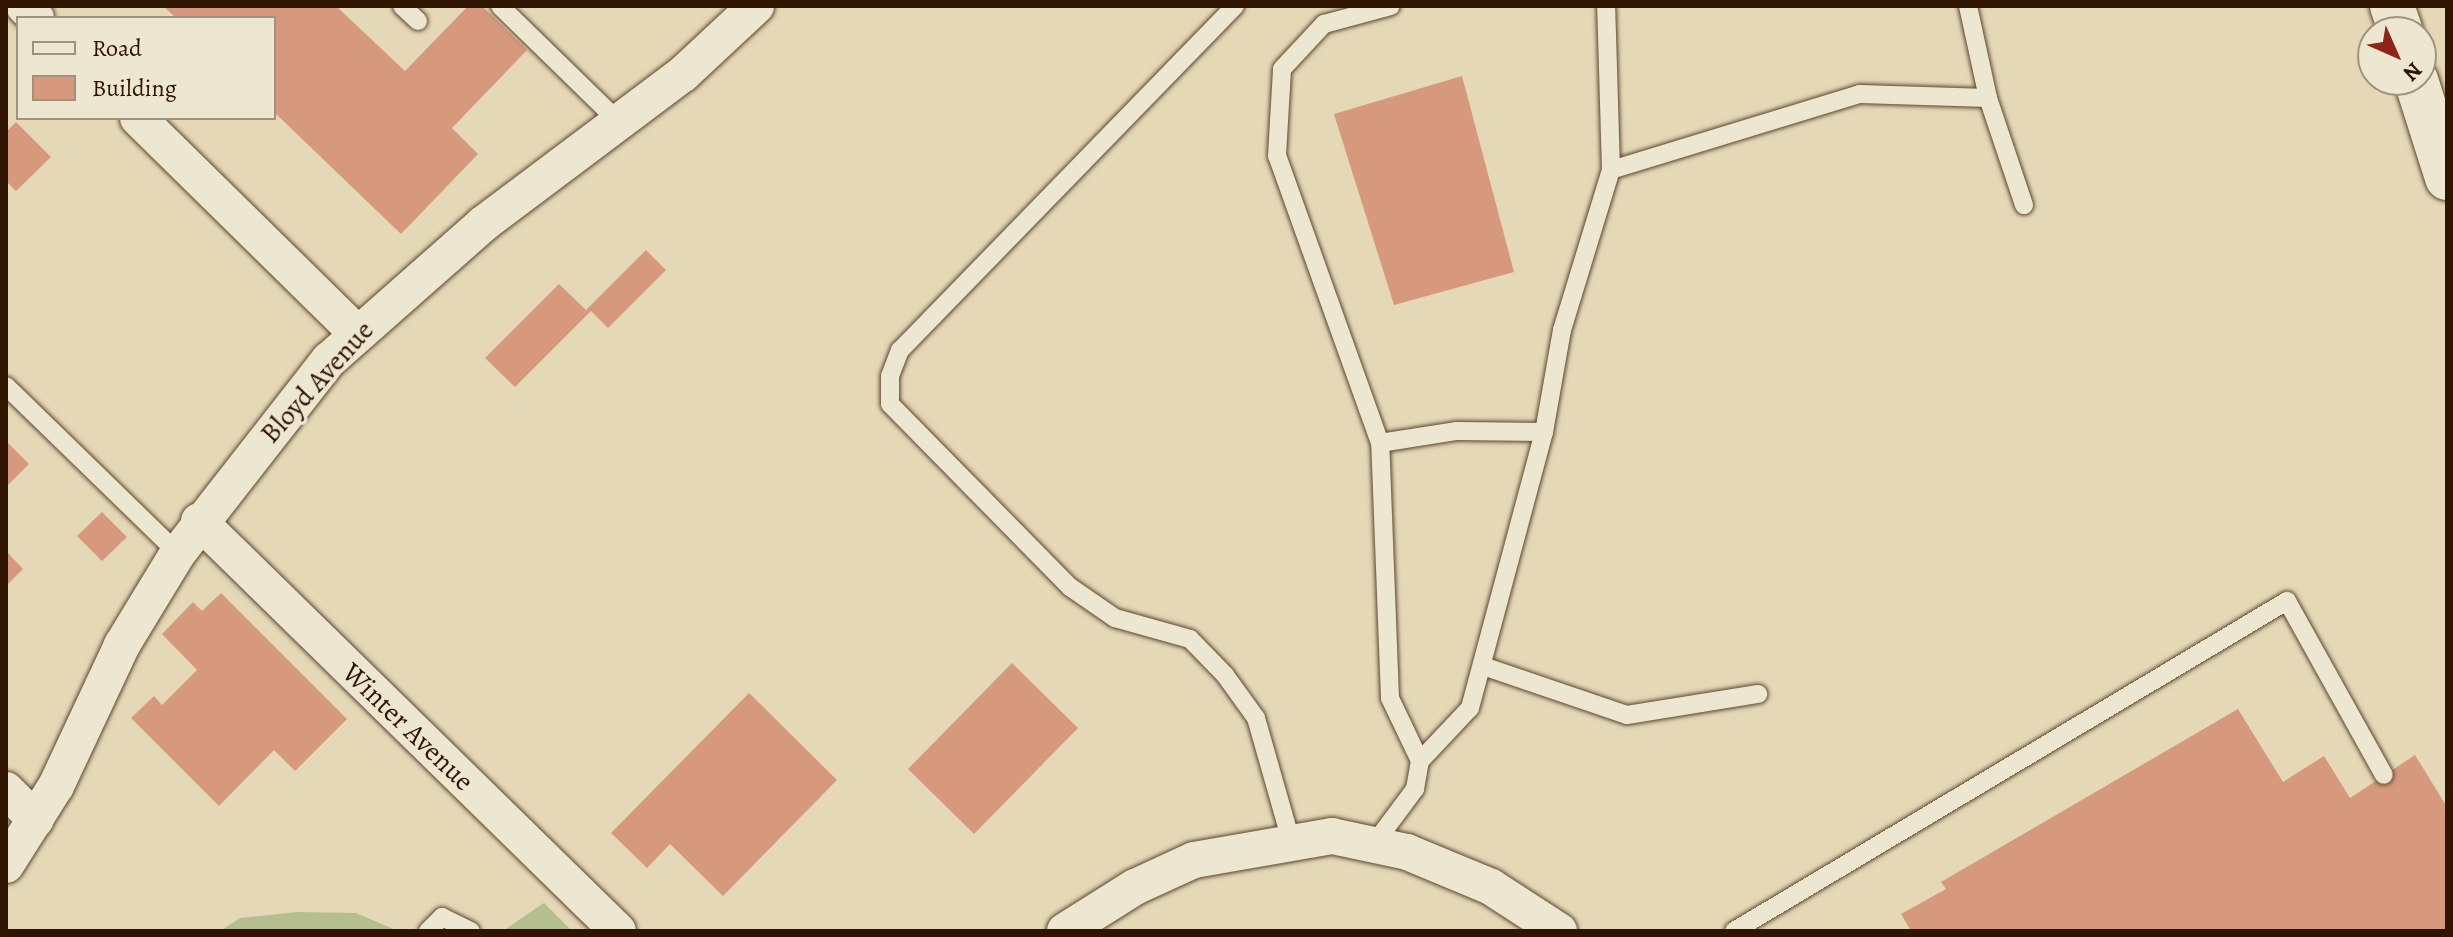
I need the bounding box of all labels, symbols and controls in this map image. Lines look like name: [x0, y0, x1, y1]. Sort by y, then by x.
legend: [16, 16, 276, 120]
north arrow: [2357, 16, 2437, 96]
text: Road: [92, 32, 142, 64]
text: N: [2396, 55, 2429, 88]
text: Building: [92, 72, 177, 104]
street label: Bloyd Avenue: [253, 314, 381, 450]
street label: Winter Avenue: [335, 656, 481, 798]

